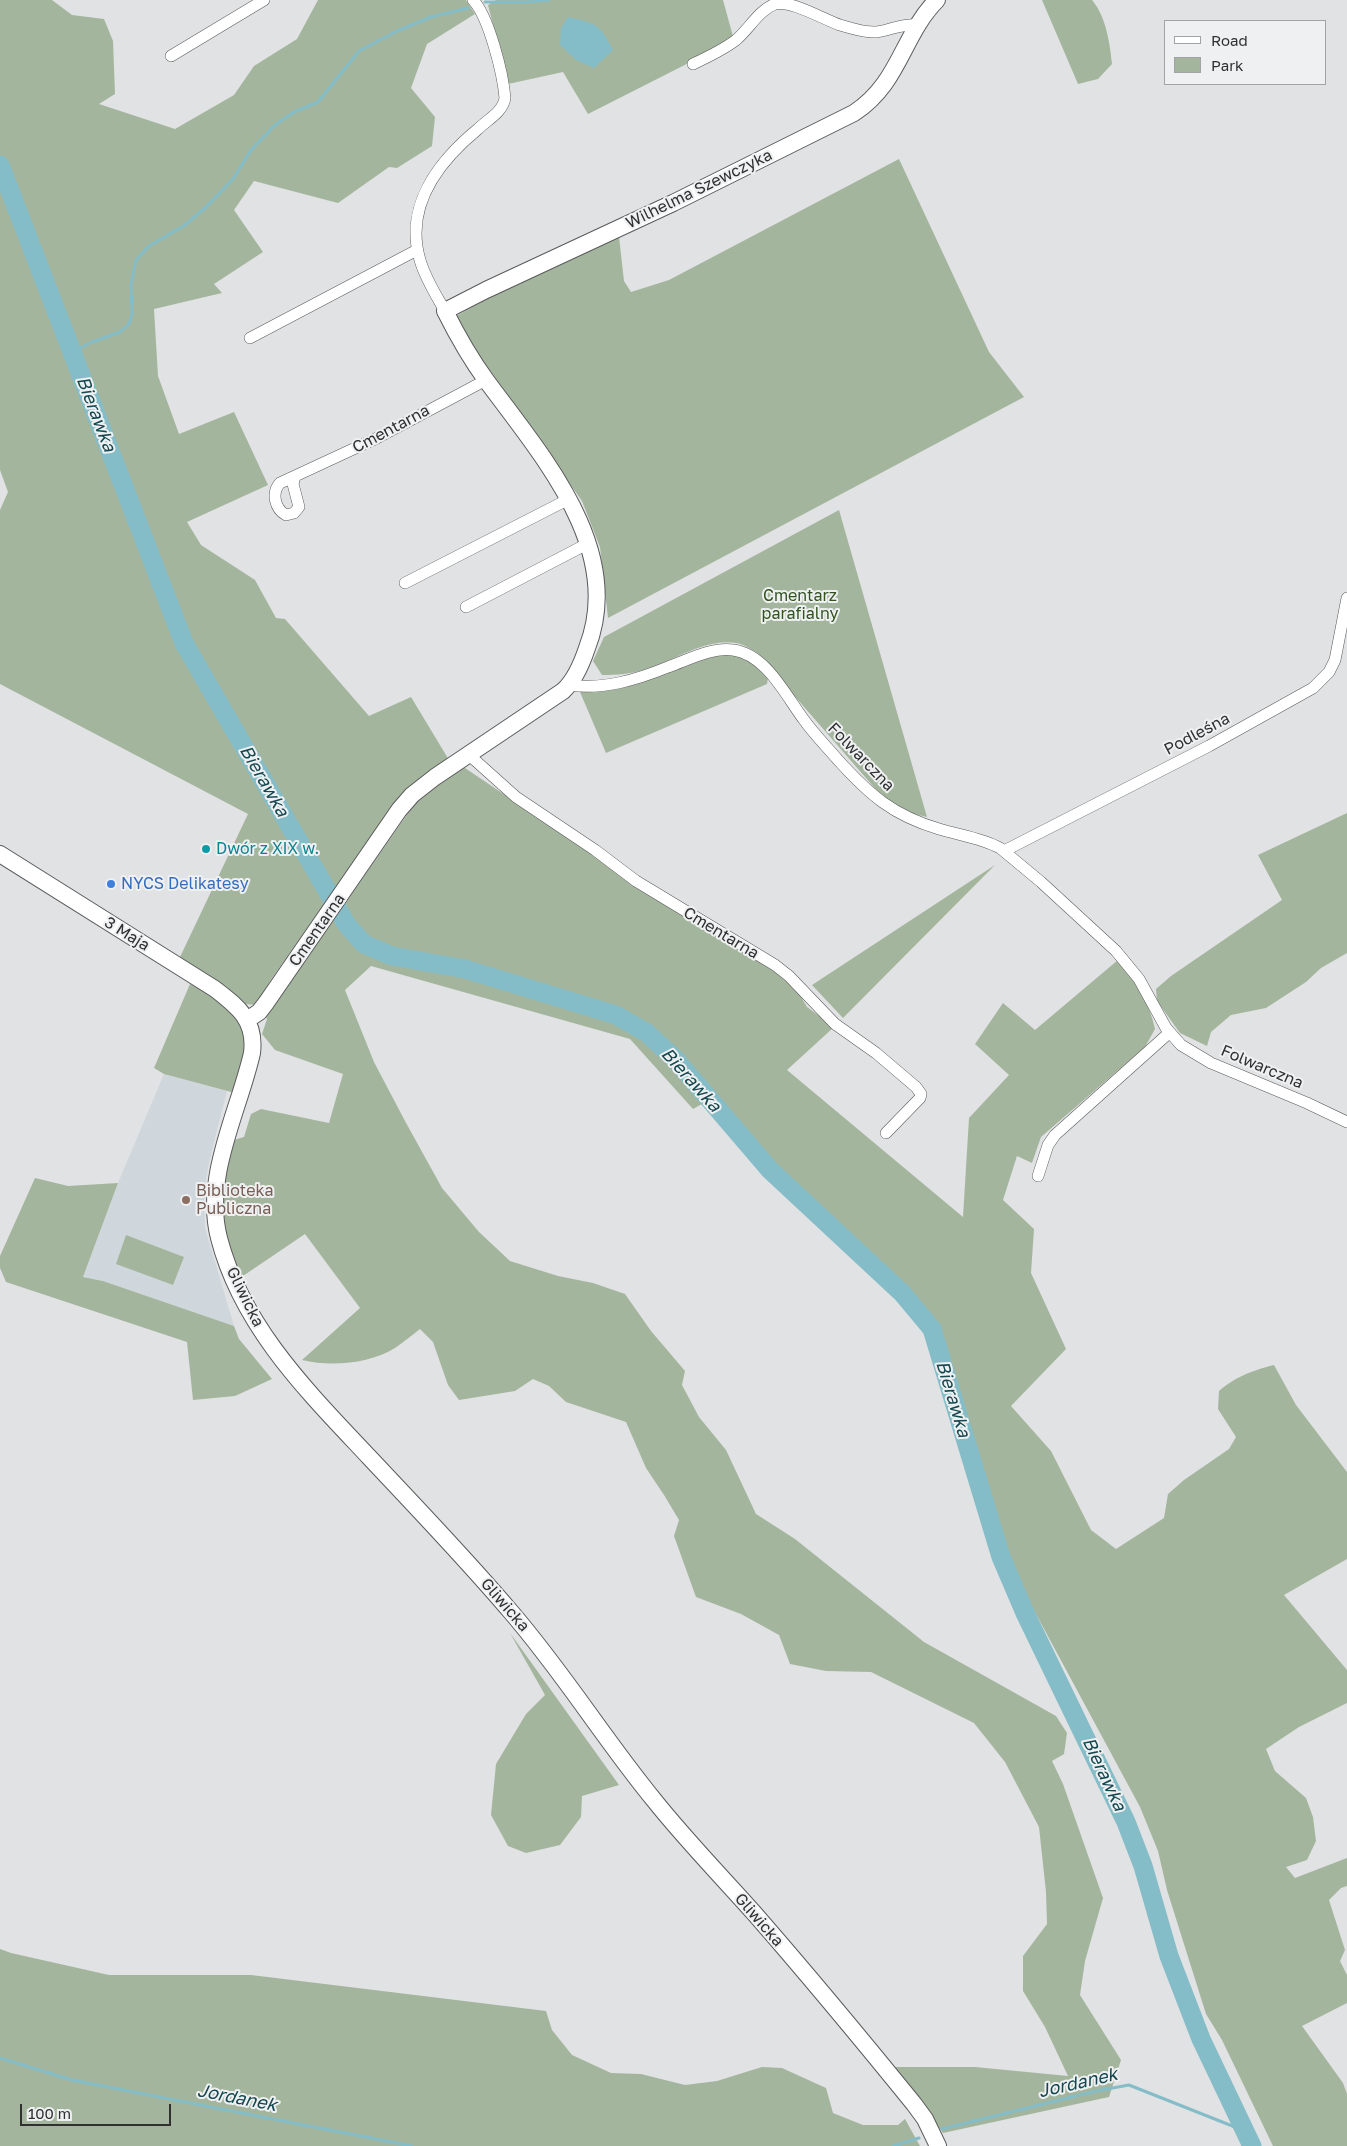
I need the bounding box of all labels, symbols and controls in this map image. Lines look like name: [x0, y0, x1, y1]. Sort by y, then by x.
legend: [1164, 20, 1327, 85]
text: Road: [1211, 31, 1248, 49]
text: Park: [1211, 56, 1243, 74]
street label: Wilhelma Szewczyka: [623, 145, 775, 233]
water label: Bierawka: [72, 373, 120, 455]
street label: Cmentarna: [349, 401, 433, 457]
park label: Cmentarz parafialny: [762, 586, 838, 624]
street label: Podleśna: [1161, 709, 1233, 759]
street label: Folwarczna: [824, 719, 898, 795]
water label: Bierawka: [235, 741, 293, 821]
place label: Dwór z XIX w.: [216, 839, 319, 859]
marker: Dwór z XIX w.: [200, 843, 212, 855]
place label: NYCS Delikatesy: [121, 874, 249, 894]
marker: NYCS Delikatesy: [105, 878, 117, 890]
street label: Cmentarna: [285, 890, 349, 970]
street label: Cmentarna: [680, 903, 762, 963]
street label: 3 Maja: [101, 913, 153, 955]
street label: Folwarczna: [1218, 1041, 1306, 1093]
water label: Bierawka: [657, 1043, 725, 1117]
place label: Biblioteka Publiczna: [196, 1181, 273, 1219]
marker: Biblioteka Publiczna: [180, 1194, 192, 1206]
street label: Gliwicka: [222, 1264, 268, 1330]
water label: Bierawka: [931, 1358, 975, 1440]
street label: Gliwicka: [477, 1574, 533, 1636]
water label: Bierawka: [1078, 1734, 1130, 1814]
street label: Gliwicka: [731, 1889, 787, 1951]
water label: Jordanek: [1036, 2063, 1120, 2103]
water label: Jordanek: [195, 2080, 279, 2116]
scale bar: [22, 2094, 174, 2126]
text: 100 m: [28, 2104, 71, 2122]

